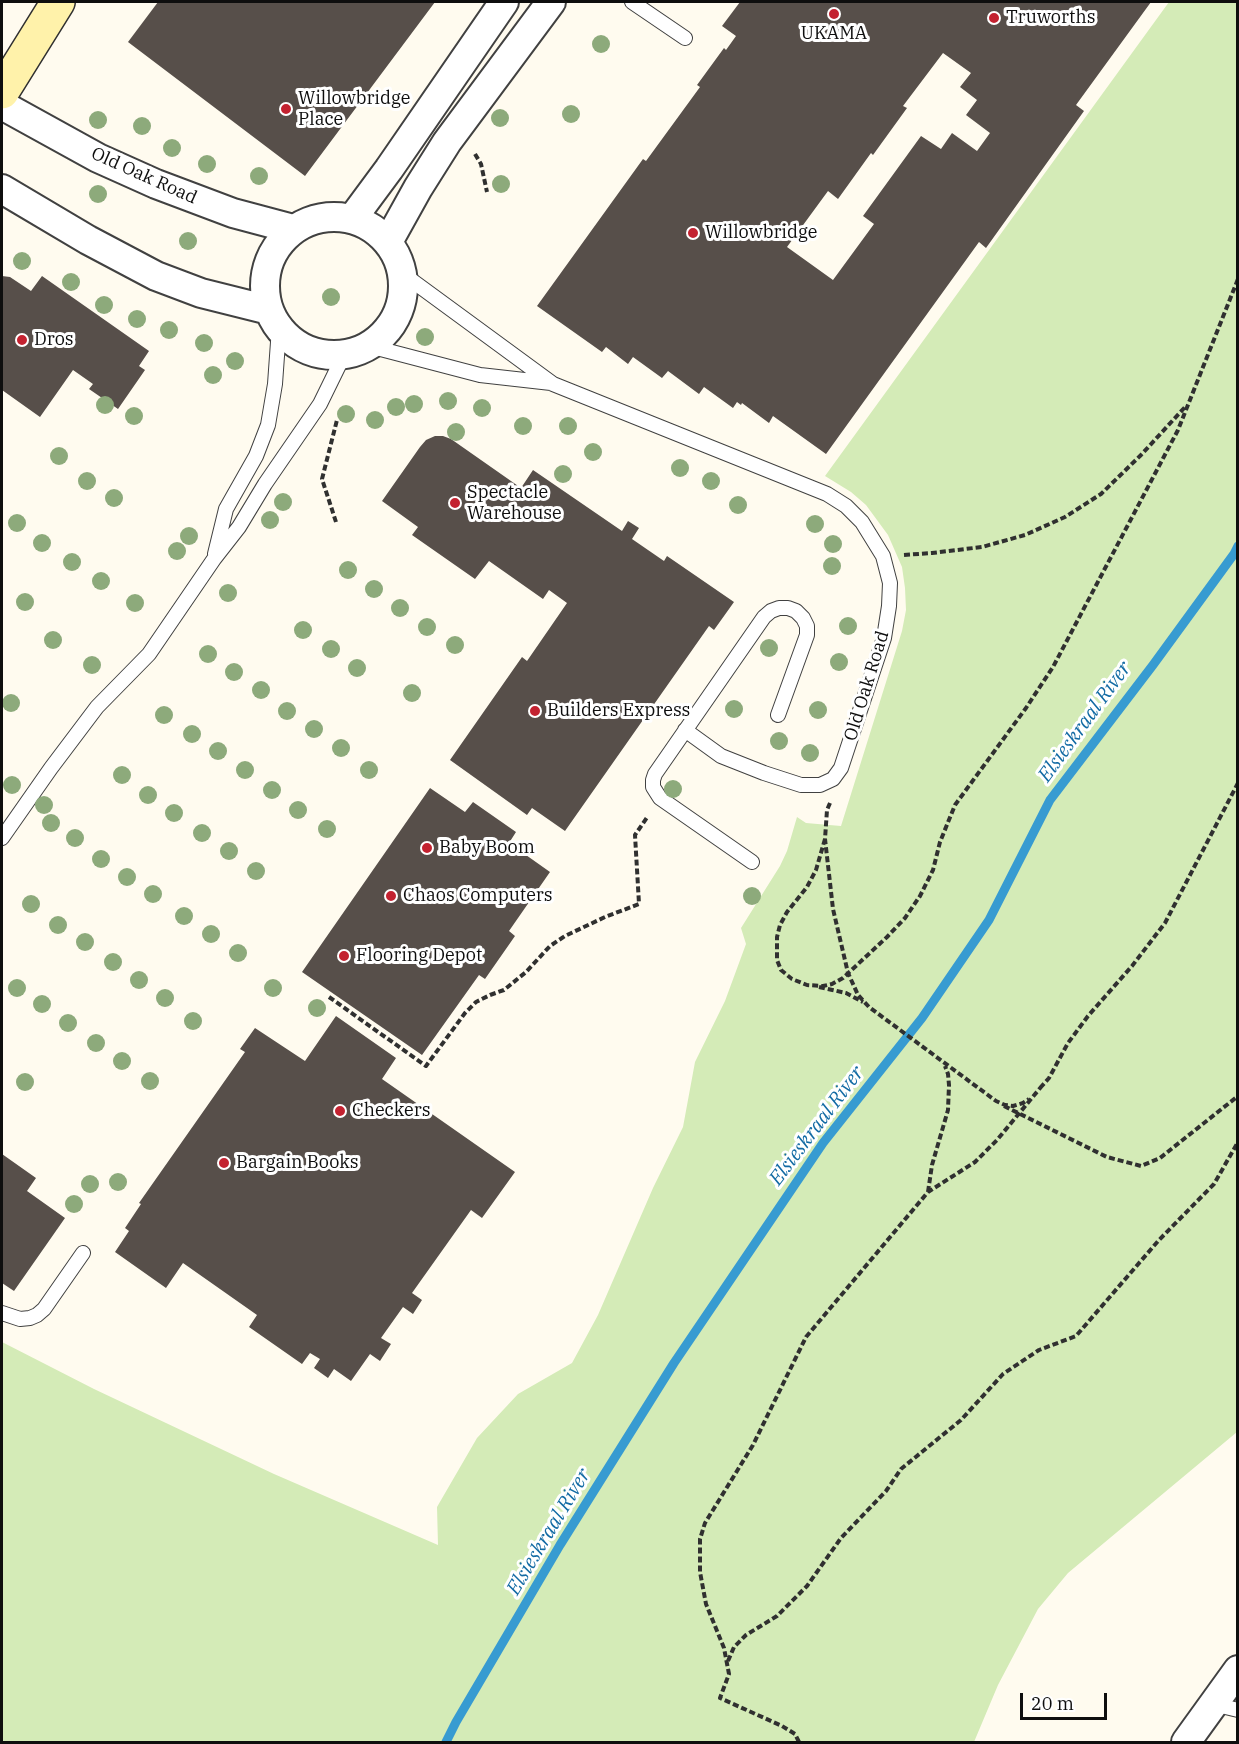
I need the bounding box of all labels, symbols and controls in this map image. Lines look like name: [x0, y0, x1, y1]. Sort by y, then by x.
marker: UKAMA: [827, 7, 841, 21]
place label: Truworths: [1006, 7, 1095, 29]
marker: Truworths: [987, 11, 1001, 25]
place label: UKAMA: [801, 23, 867, 45]
place label: Willowbridge Place: [298, 88, 410, 130]
marker: Willowbridge Place: [279, 102, 293, 116]
street label: Old Oak Road: [88, 143, 200, 209]
place label: Willowbridge: [705, 222, 817, 244]
marker: Willowbridge: [686, 226, 700, 240]
place label: Dros: [34, 329, 74, 351]
marker: Dros: [15, 333, 29, 347]
place label: Spectacle Warehouse: [467, 482, 562, 524]
marker: Spectacle Warehouse: [448, 496, 462, 510]
street label: Old Oak Road: [840, 628, 894, 744]
water label: Elsieskraal River: [1033, 657, 1137, 787]
place label: Builders Express: [547, 700, 690, 722]
marker: Builders Express: [528, 704, 542, 718]
place label: Baby Boom: [439, 837, 535, 859]
marker: Baby Boom: [420, 841, 434, 855]
place label: Chaos Computers: [403, 885, 553, 907]
marker: Chaos Computers: [384, 889, 398, 903]
place label: Flooring Depot: [356, 945, 482, 967]
marker: Flooring Depot: [337, 949, 351, 963]
water label: Elsieskraal River: [764, 1062, 870, 1190]
place label: Checkers: [352, 1100, 430, 1122]
marker: Checkers: [333, 1104, 347, 1118]
place label: Bargain Books: [236, 1152, 359, 1174]
marker: Bargain Books: [217, 1156, 231, 1170]
water label: Elsieskraal River: [502, 1465, 596, 1599]
scale bar: [1023, 1681, 1110, 1719]
text: 20 m: [1031, 1692, 1074, 1715]

